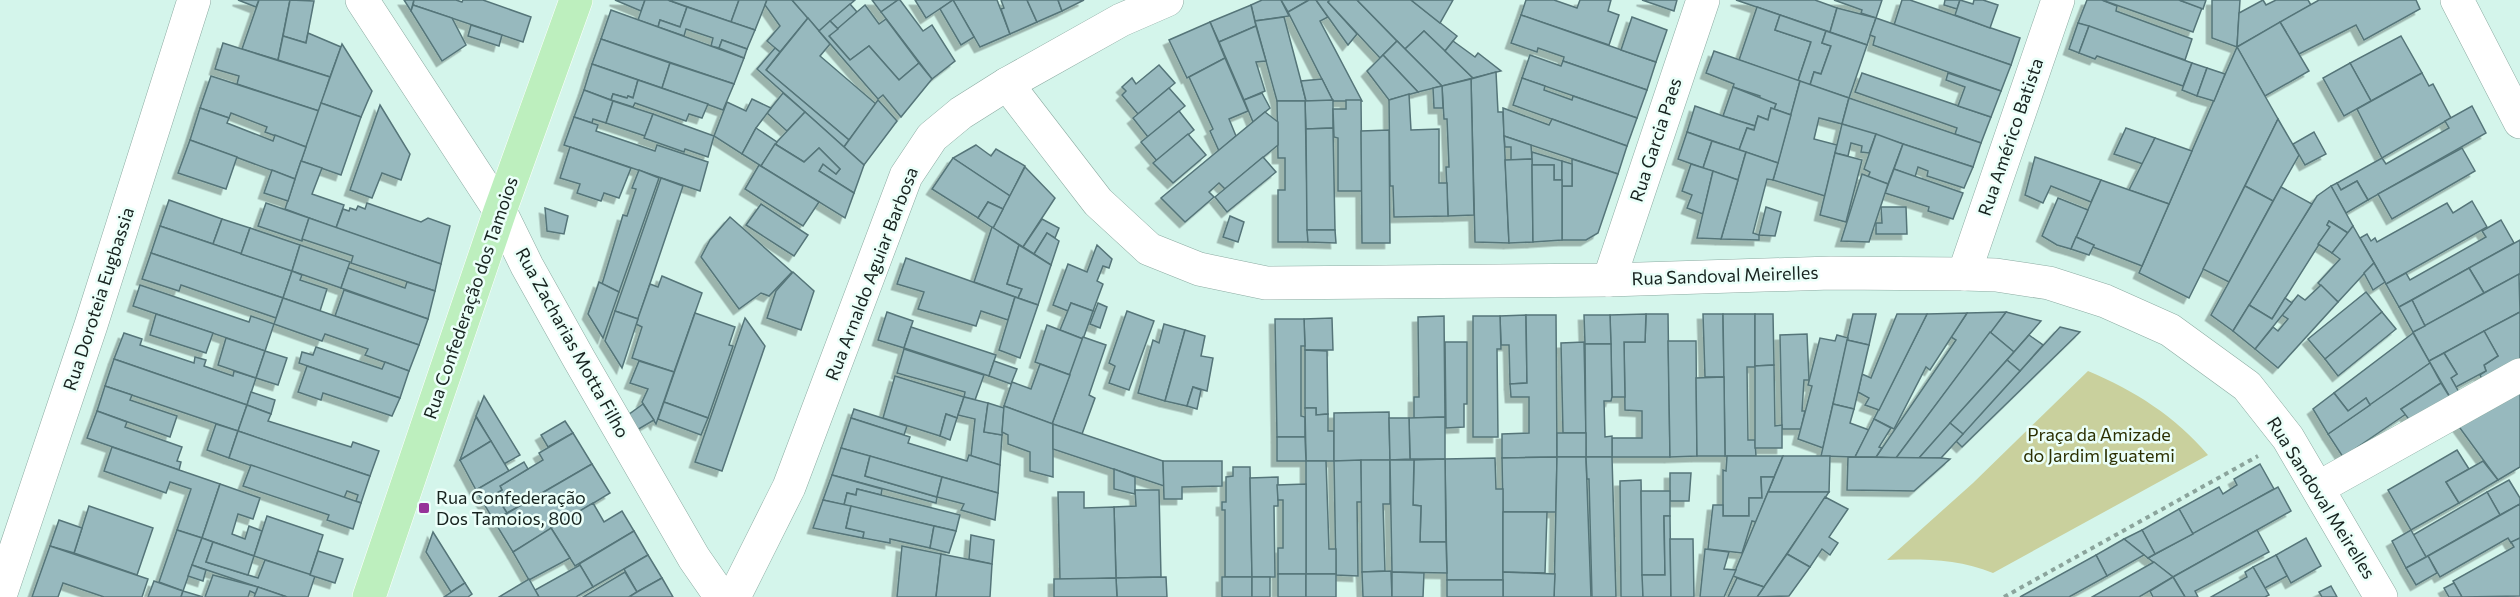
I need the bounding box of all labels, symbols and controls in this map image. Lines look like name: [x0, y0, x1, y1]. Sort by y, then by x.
street label: Rua Américo Batista: [1973, 55, 2047, 218]
street label: Rua Garcia Paes: [1625, 75, 1685, 205]
street label: Rua Arnaldo Aguiar Barbosa: [820, 164, 922, 384]
street label: Rua Confederação dos Tamoios: [418, 174, 522, 422]
street label: Rua Doroteia Eugbassia: [58, 204, 138, 393]
street label: Rua Zacharias Motta Filho: [511, 244, 634, 441]
street label: Rua Sandoval Meirelles: [1631, 261, 1819, 289]
street label: Rua Sandoval Meirelles: [2263, 412, 2381, 583]
park label: Praça da Amizade do Jardim Iguatemi: [2023, 423, 2175, 466]
place label: Rua Confederação Dos Tamoios, 800: [436, 486, 586, 529]
marker: Rua Confederação Dos Tamoios, 800: [417, 501, 431, 515]

